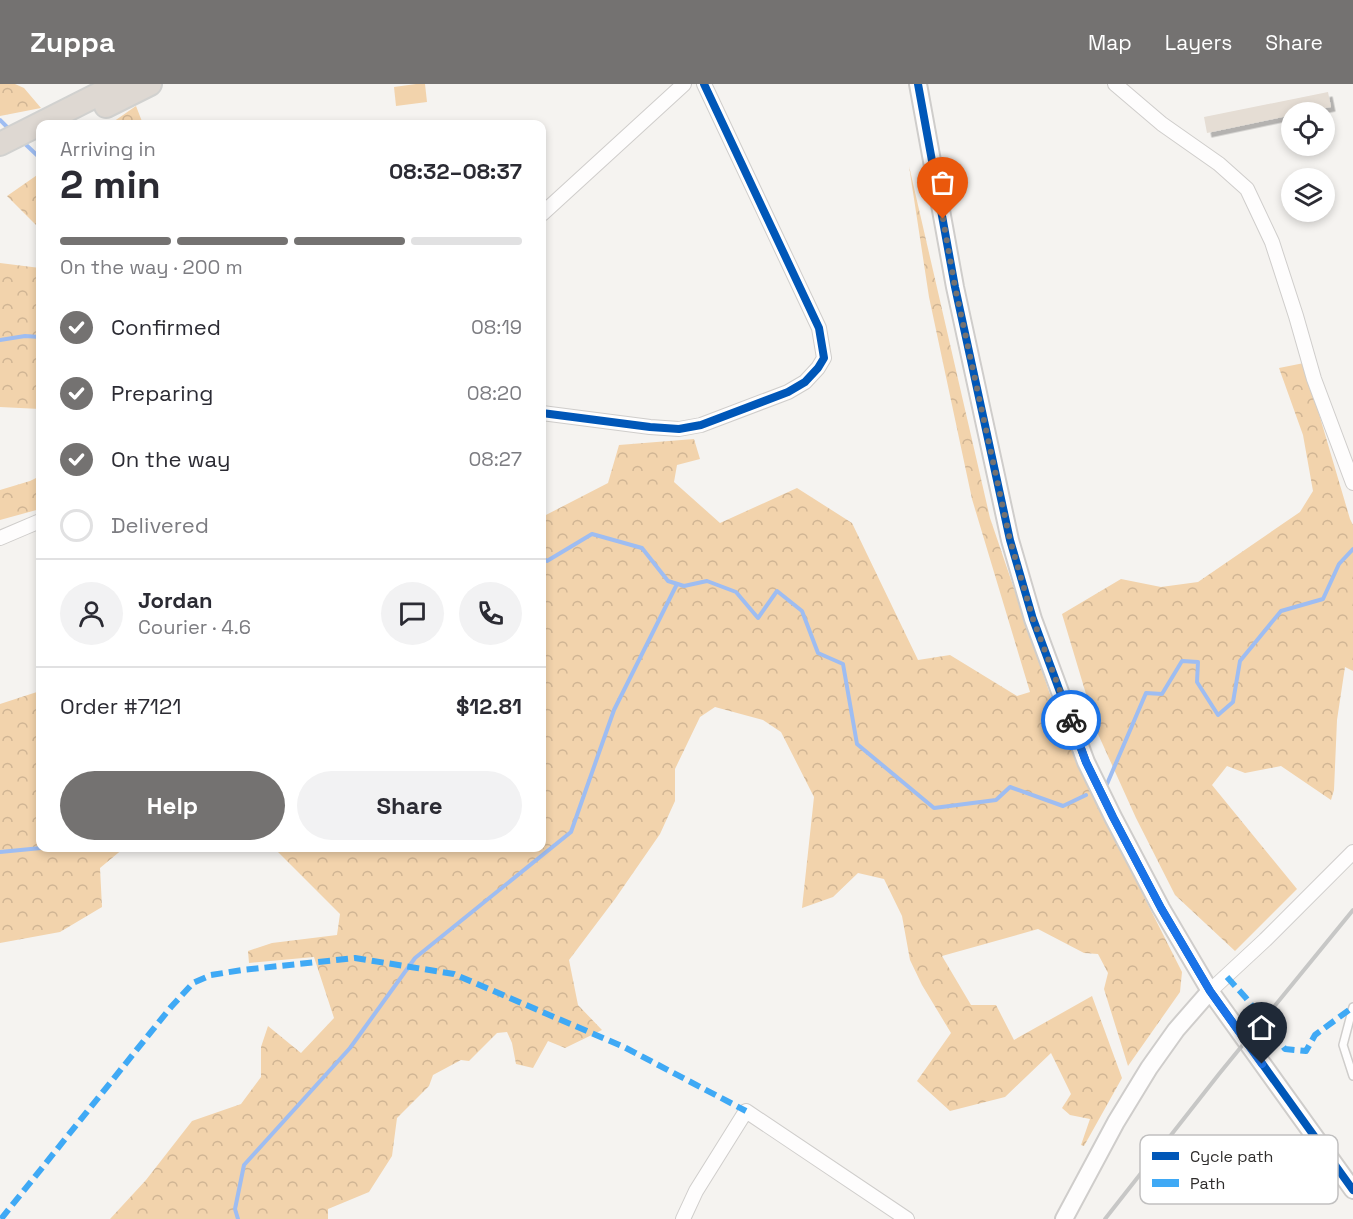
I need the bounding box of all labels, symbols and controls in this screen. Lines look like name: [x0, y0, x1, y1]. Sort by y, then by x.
text: Zuppa: [30, 24, 115, 60]
text: Map: [1088, 29, 1132, 56]
text: Layers: [1165, 29, 1232, 56]
text: Share: [1265, 29, 1323, 56]
map controls: [1281, 102, 1335, 222]
button: locate: [1281, 102, 1335, 156]
text: Arriving in: [60, 136, 156, 162]
text: 08:32–08:37: [389, 157, 522, 185]
pin: [917, 157, 968, 219]
text: 2 min: [60, 160, 161, 209]
icon: bag: [926, 166, 959, 199]
button: layers: [1281, 168, 1335, 222]
text: On the way · 200 m: [60, 254, 243, 280]
icon: check: [60, 311, 93, 344]
text: Confirmed: [111, 313, 221, 341]
text: 08:19: [471, 314, 522, 340]
icon: check: [60, 377, 93, 410]
text: Preparing: [111, 379, 213, 407]
text: 08:20: [467, 380, 522, 406]
icon: check: [60, 443, 93, 476]
text: On the way: [111, 445, 230, 473]
text: 08:27: [468, 446, 522, 472]
text: Delivered: [111, 511, 209, 539]
button: person: [60, 582, 123, 645]
button: chat: [381, 582, 444, 645]
button: phone: [459, 582, 522, 645]
text: Jordan: [138, 586, 213, 614]
text: Courier · 4.6: [138, 614, 251, 640]
courier: [1041, 690, 1101, 750]
text: Order #7121: [60, 692, 181, 720]
text: $12.81: [456, 692, 522, 720]
icon: bike: [1055, 704, 1088, 737]
button: Help: [60, 771, 285, 840]
button: Share: [297, 771, 522, 840]
pin: [1236, 1002, 1287, 1064]
icon: home: [1245, 1011, 1278, 1044]
legend: [1140, 1135, 1338, 1204]
text: Cycle path: [1190, 1146, 1273, 1167]
text: Path: [1190, 1173, 1225, 1194]

